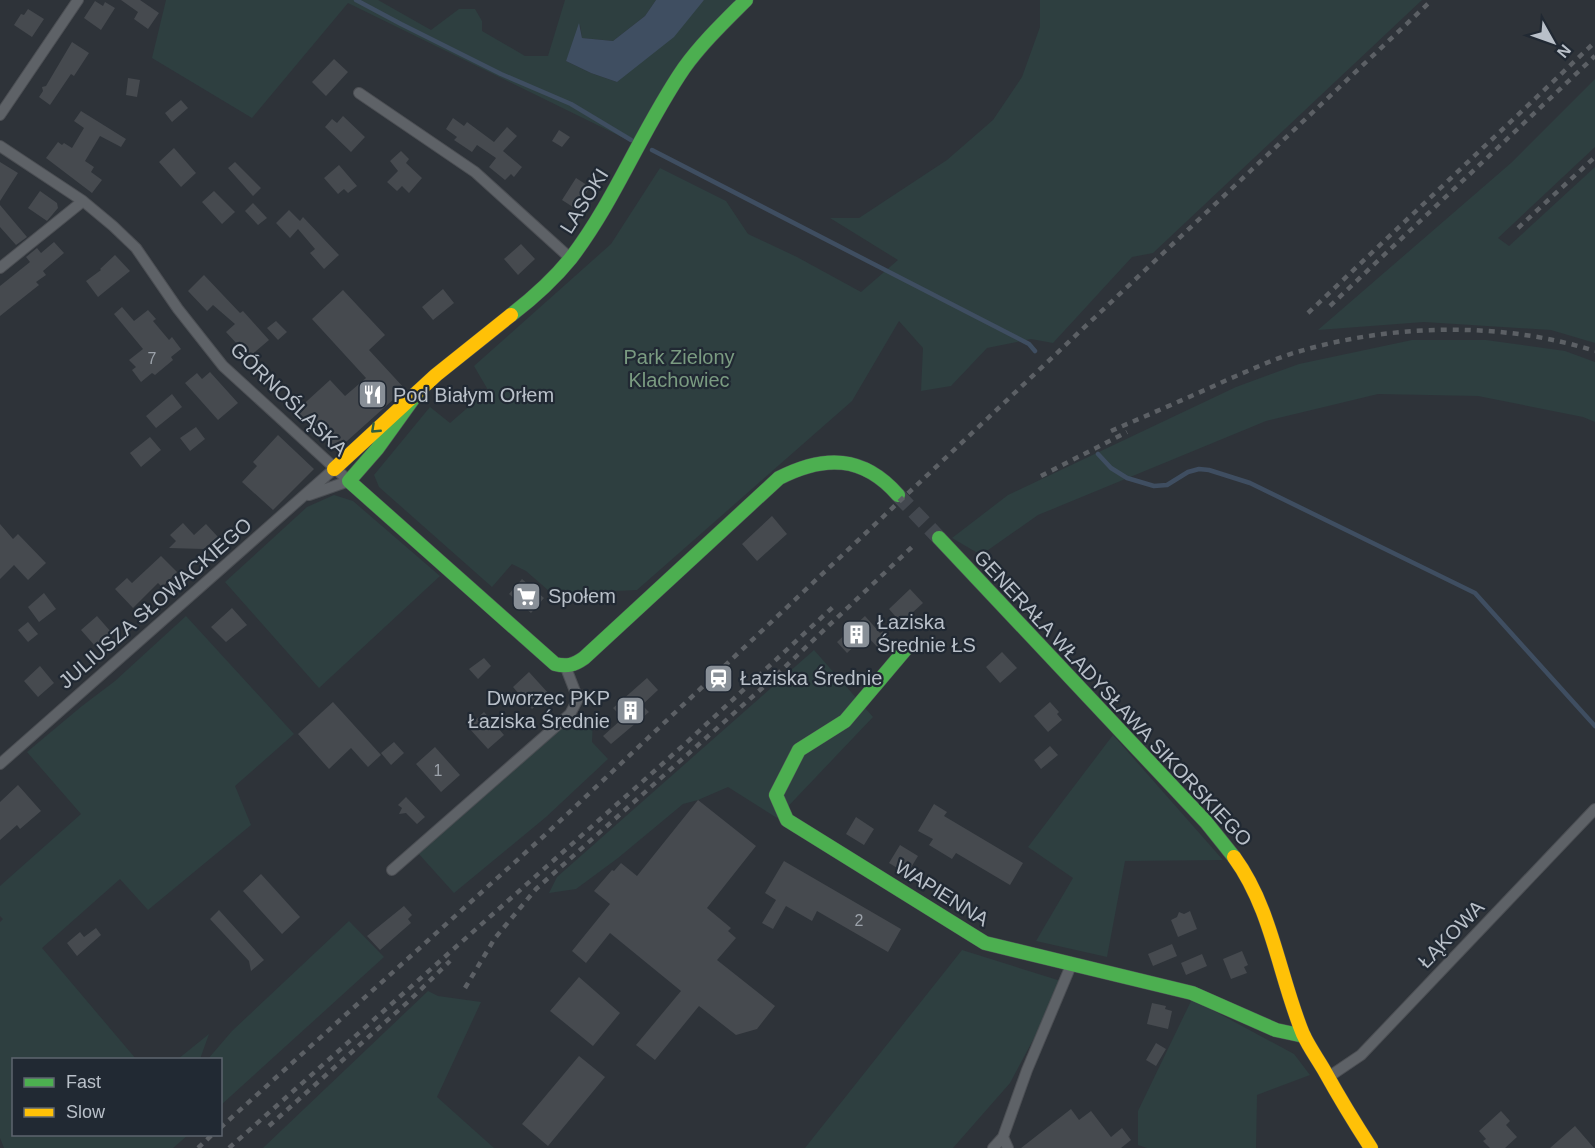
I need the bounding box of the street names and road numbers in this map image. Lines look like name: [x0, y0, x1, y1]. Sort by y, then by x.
street label: LASOKI: [556, 165, 612, 237]
street label: GÓRNOŚLĄSKA: [226, 337, 353, 461]
street label: JULIUSZA SŁOWACKIEGO: [54, 513, 256, 693]
street label: GENERAŁA WŁADYSŁAWA SIKORSKIEGO: [970, 546, 1256, 850]
street label: WAPIENNA: [891, 856, 993, 931]
street label: ŁĄKOWA: [1414, 895, 1489, 972]

